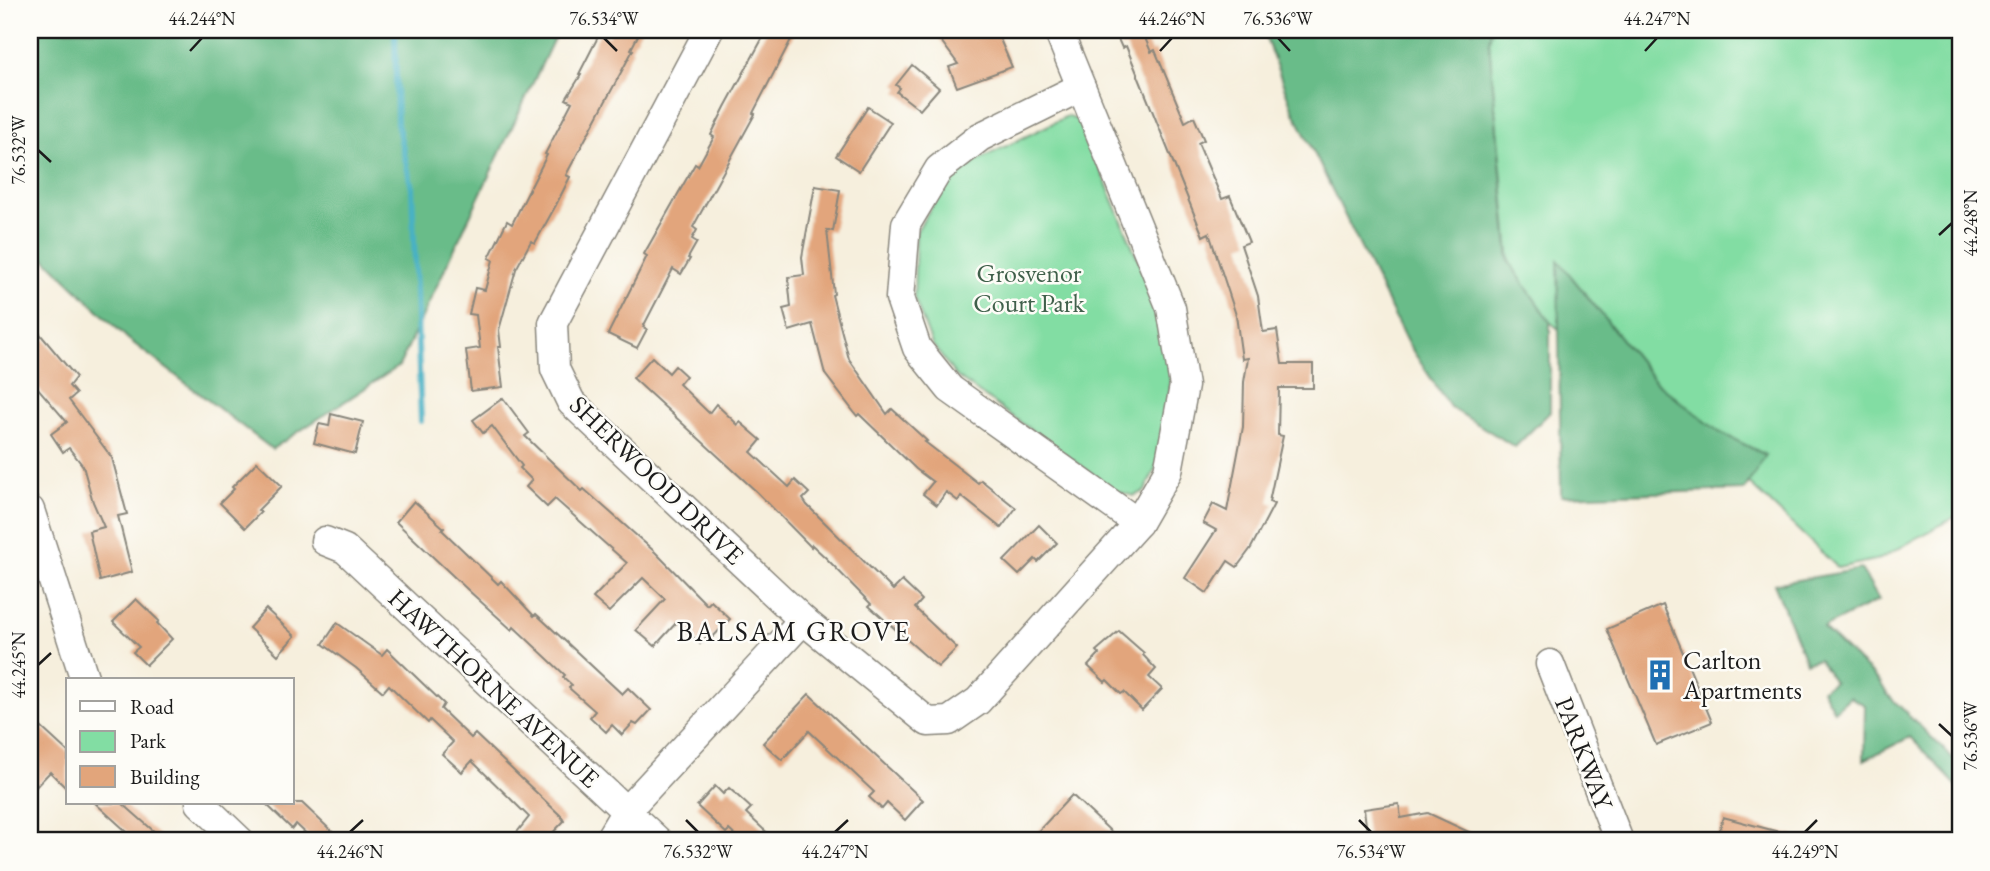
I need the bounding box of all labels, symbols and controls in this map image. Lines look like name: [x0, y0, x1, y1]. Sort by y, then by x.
text: 44.244°N: [169, 7, 236, 30]
text: 76.534°W: [569, 7, 639, 30]
text: 44.246°N: [1139, 7, 1206, 30]
text: 76.536°W: [1243, 7, 1313, 30]
text: 44.247°N: [1624, 7, 1691, 30]
text: 76.532°W: [7, 115, 30, 185]
text: 44.248°N: [1959, 189, 1982, 256]
park label: Grosvenor Court Park: [973, 256, 1085, 320]
street label: SHERWOOD DRIVE: [563, 388, 752, 572]
street label: HAWTHORNE AVENUE: [381, 581, 607, 795]
district label: BALSAM GROVE: [677, 613, 911, 649]
text: 44.245°N: [7, 631, 30, 698]
place label: Carlton Apartments: [1682, 643, 1802, 707]
building icon: Carlton Apartments: [1643, 658, 1677, 692]
legend: [66, 678, 294, 804]
street label: PARKWAY: [1547, 692, 1622, 816]
text: Road: [130, 693, 174, 720]
text: 76.536°W: [1959, 701, 1982, 771]
text: Park: [130, 727, 167, 754]
text: Building: [130, 763, 200, 790]
text: 44.246°N: [317, 840, 384, 863]
text: 76.532°W: [663, 840, 733, 863]
text: 44.247°N: [802, 840, 869, 863]
text: 76.534°W: [1336, 840, 1406, 863]
text: 44.249°N: [1772, 840, 1839, 863]

